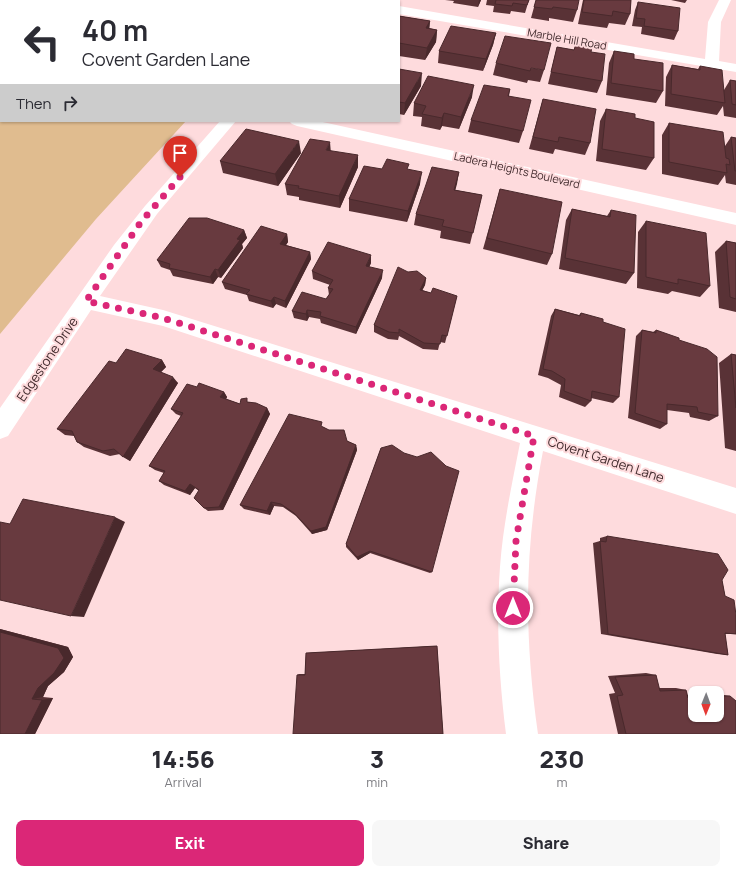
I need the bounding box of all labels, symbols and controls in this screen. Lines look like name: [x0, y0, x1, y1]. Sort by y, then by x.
text: 40 m: [82, 11, 148, 49]
icon: left: [16, 16, 68, 68]
street label: Marble Hill Road: [526, 24, 608, 53]
text: Covent Garden Lane: [82, 47, 250, 71]
icon: right: [59, 92, 81, 114]
text: Then: [16, 93, 51, 114]
pin: [163, 136, 197, 177]
icon: arrive: [169, 142, 191, 164]
street label: Ladera Heights Boulevard: [453, 148, 582, 191]
street label: Edgestone Drive: [12, 313, 82, 405]
street label: Covent Garden Lane: [545, 432, 667, 486]
position arrow: [492, 587, 534, 629]
north arrow: [688, 686, 724, 722]
map controls: [688, 686, 724, 722]
text: 14:56: [152, 742, 215, 775]
text: 3: [370, 742, 384, 775]
text: 230: [540, 742, 584, 775]
text: Arrival: [165, 773, 202, 791]
text: min: [366, 773, 388, 791]
text: m: [557, 773, 568, 791]
button: Exit: [16, 820, 364, 866]
button: Share: [372, 820, 720, 866]

